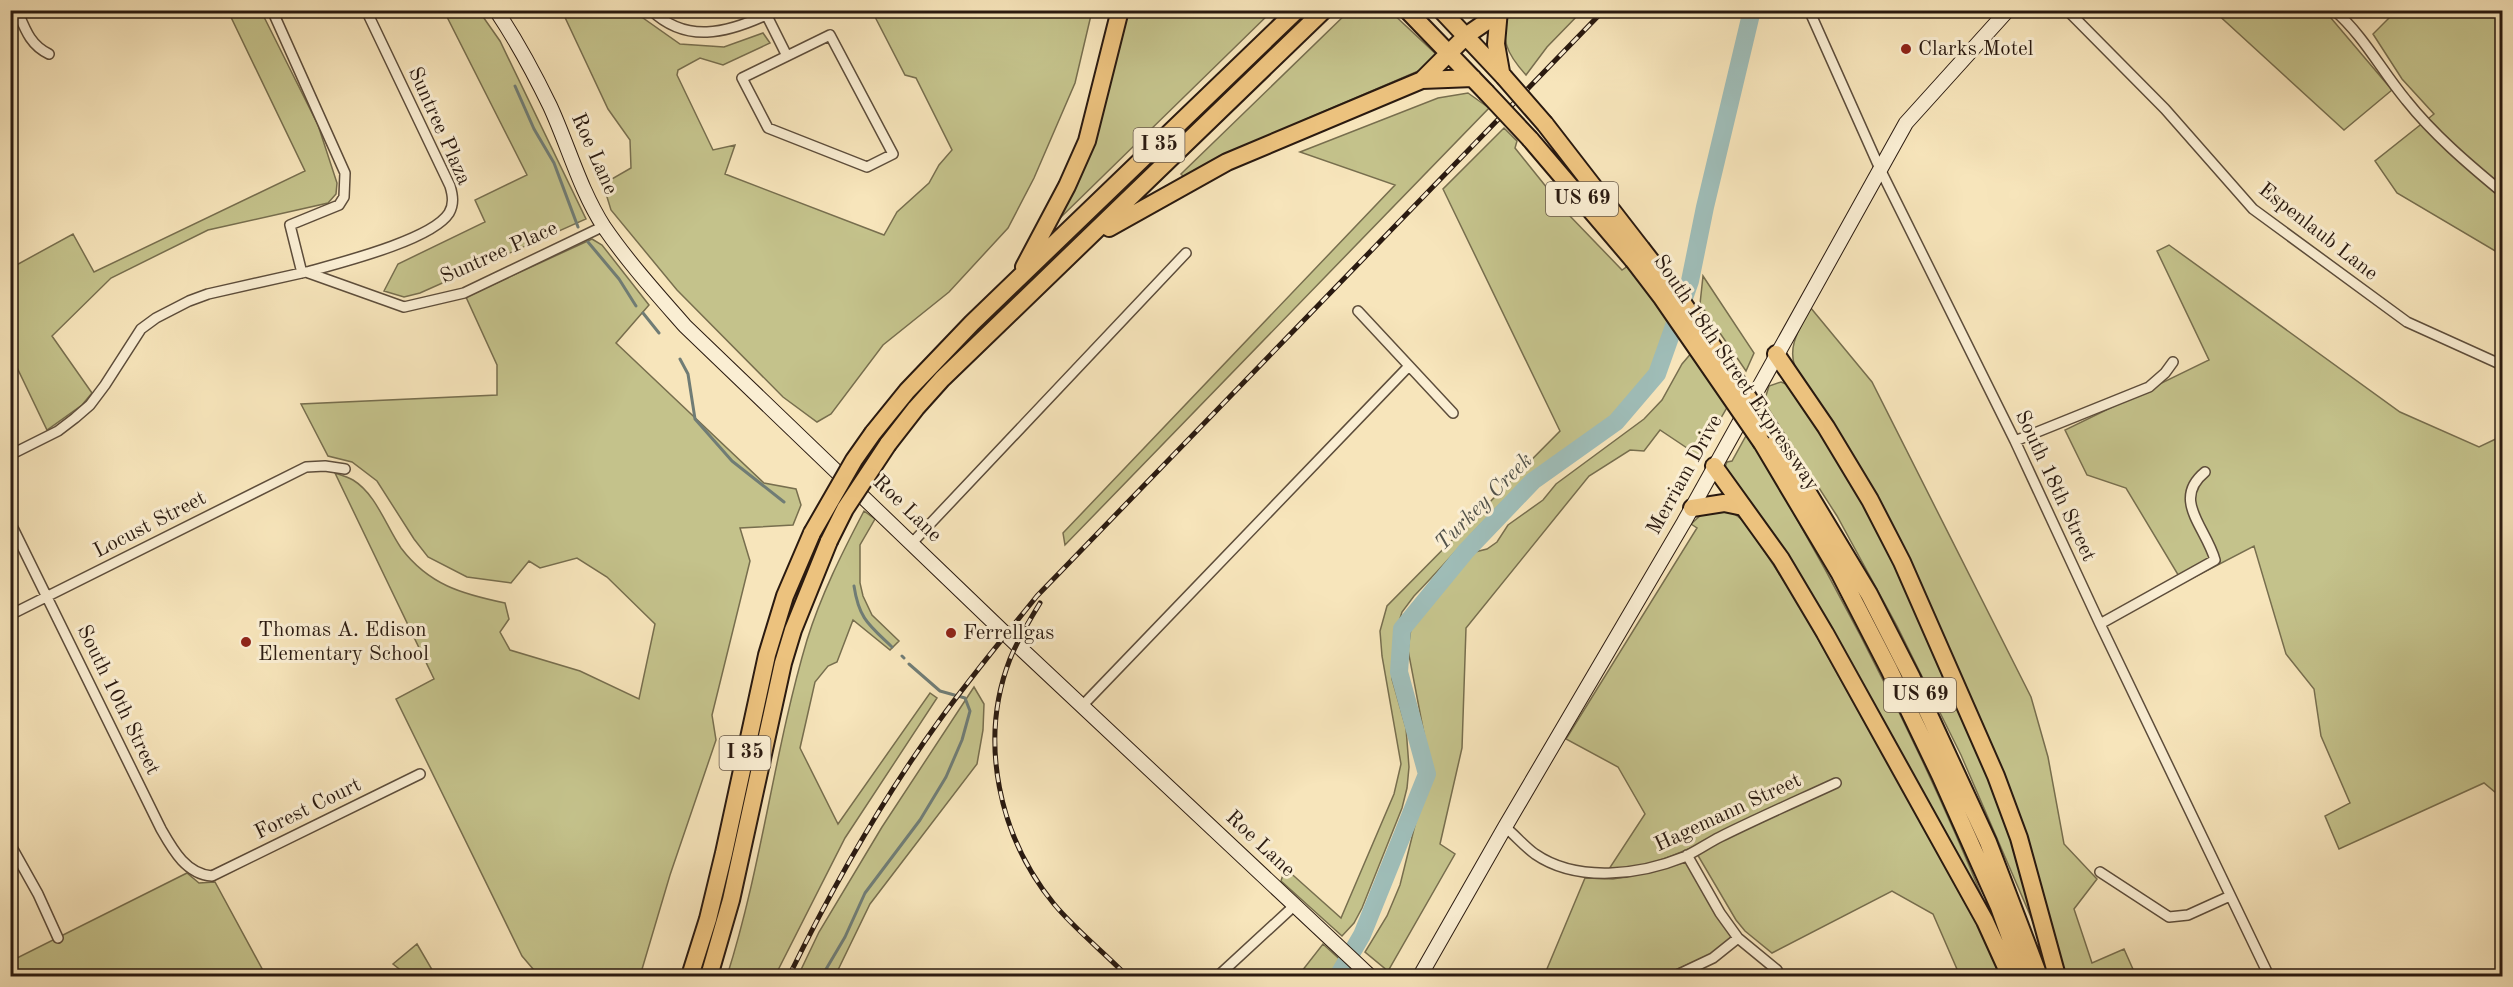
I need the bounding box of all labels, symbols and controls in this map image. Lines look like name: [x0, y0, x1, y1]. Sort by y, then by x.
place label: Clarks Motel: [1918, 39, 2034, 60]
marker: Clarks Motel: [1899, 42, 1913, 56]
street label: Suntree Plaza: [404, 64, 474, 188]
street label: Roe Lane: [567, 110, 621, 198]
road number: I 35: [1134, 128, 1184, 162]
street label: Espenlaub Lane: [2254, 179, 2382, 285]
road number: US 69: [1546, 182, 1618, 216]
street label: Suntree Place: [437, 218, 561, 288]
street label: South 18th Street Expressway: [1649, 251, 1823, 495]
street label: South 18th Street: [2011, 407, 2099, 565]
street label: Merriam Drive: [1643, 412, 1727, 538]
water label: Turkey Creek: [1431, 449, 1537, 555]
street label: Roe Lane: [869, 471, 945, 547]
street label: Locust Street: [90, 488, 210, 562]
place label: Thomas A. Edison Elementary School: [258, 620, 429, 665]
street label: South 10th Street: [73, 622, 163, 778]
place label: Ferrellgas: [963, 623, 1054, 644]
marker: Ferrellgas: [944, 626, 958, 640]
marker: Thomas A. Edison Elementary School: [239, 635, 253, 649]
road number: US 69: [1884, 678, 1956, 712]
road number: I 35: [720, 736, 771, 770]
street label: Hagemann Street: [1651, 770, 1805, 856]
street label: Forest Court: [252, 774, 364, 844]
street label: Roe Lane: [1221, 807, 1299, 881]

